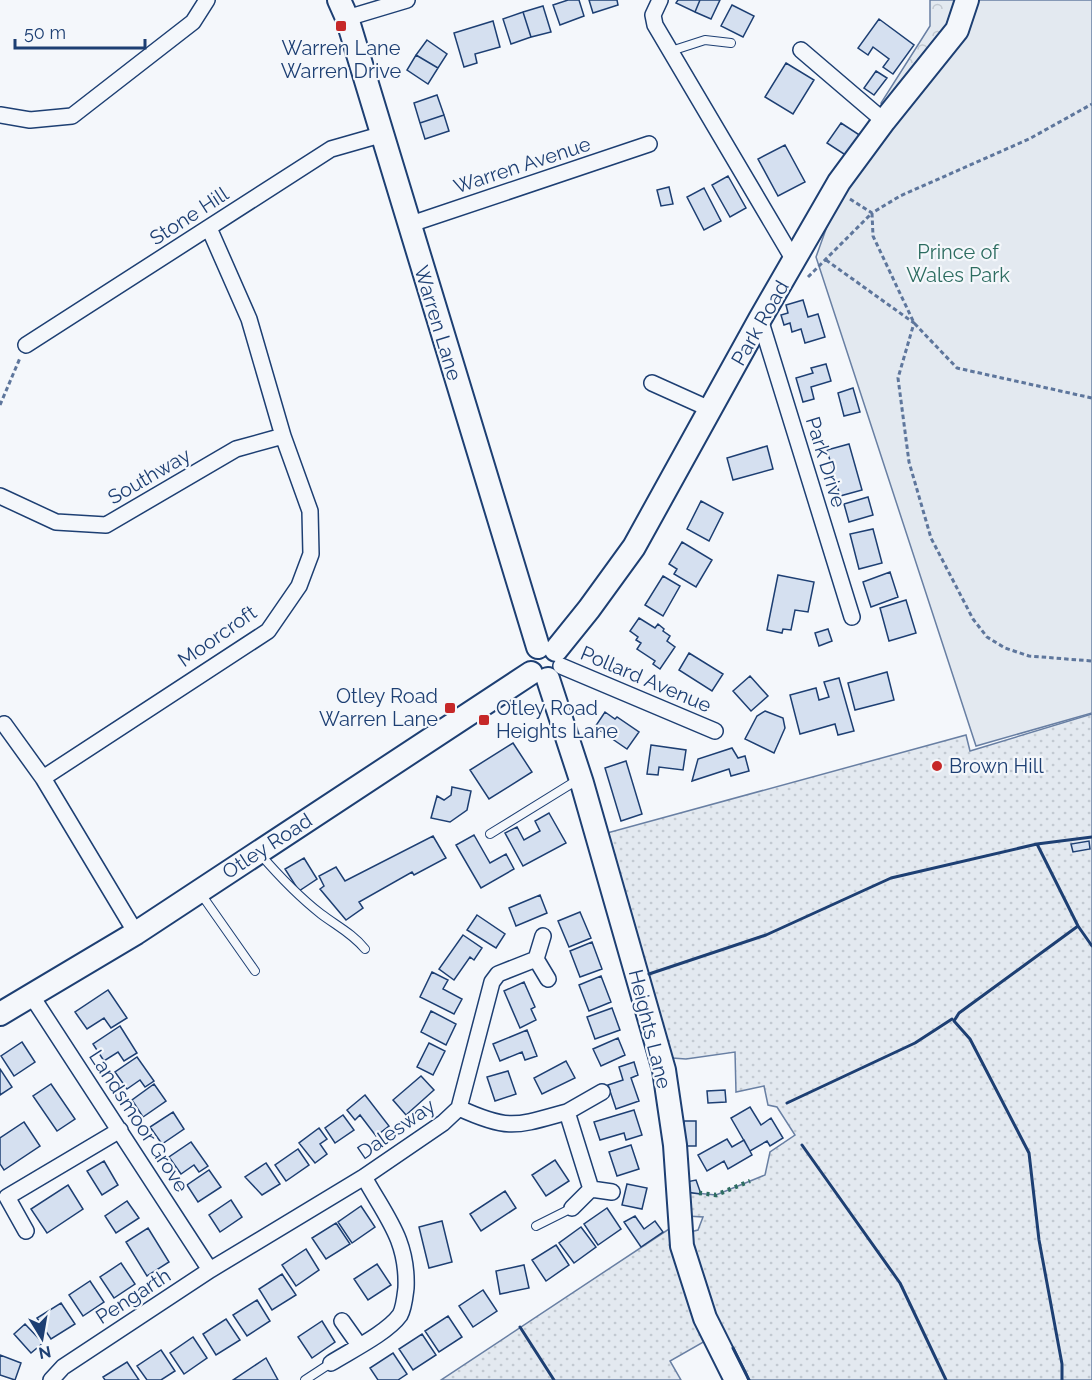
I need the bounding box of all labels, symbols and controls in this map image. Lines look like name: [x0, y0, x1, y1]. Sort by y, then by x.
scale bar: [15, 12, 146, 50]
marker: Warren Lane Warren Drive: [334, 19, 348, 33]
text: 50 m: [24, 22, 66, 43]
place label: Warren Lane Warren Drive: [281, 36, 402, 83]
street label: Warren Avenue: [451, 131, 594, 198]
street label: Stone Hill: [145, 181, 233, 250]
park label: Prince of Wales Park: [906, 240, 1010, 287]
street label: Warren Lane: [409, 263, 467, 384]
street label: Park Road: [726, 276, 794, 370]
street label: Park Drive: [801, 414, 851, 511]
street label: Southway: [103, 443, 195, 509]
street label: Moorcroft: [173, 600, 261, 672]
street label: Pollard Avenue: [577, 641, 715, 717]
place label: Otley Road Warren Lane: [319, 684, 438, 731]
place label: Otley Road Heights Lane: [496, 696, 618, 743]
marker: Otley Road Warren Lane: [443, 701, 457, 715]
marker: Otley Road Heights Lane: [477, 713, 491, 727]
place label: Brown Hill: [949, 754, 1044, 778]
marker: Brown Hill: [930, 759, 944, 773]
street label: Otley Road: [218, 808, 316, 884]
street label: Heights Lane: [624, 967, 676, 1091]
street label: Landsmoor Grove: [84, 1045, 194, 1197]
street label: Dalesway: [353, 1094, 440, 1164]
street label: Pengarth: [91, 1263, 175, 1329]
north arrow: [12, 1308, 72, 1368]
text: N: [37, 1342, 53, 1363]

